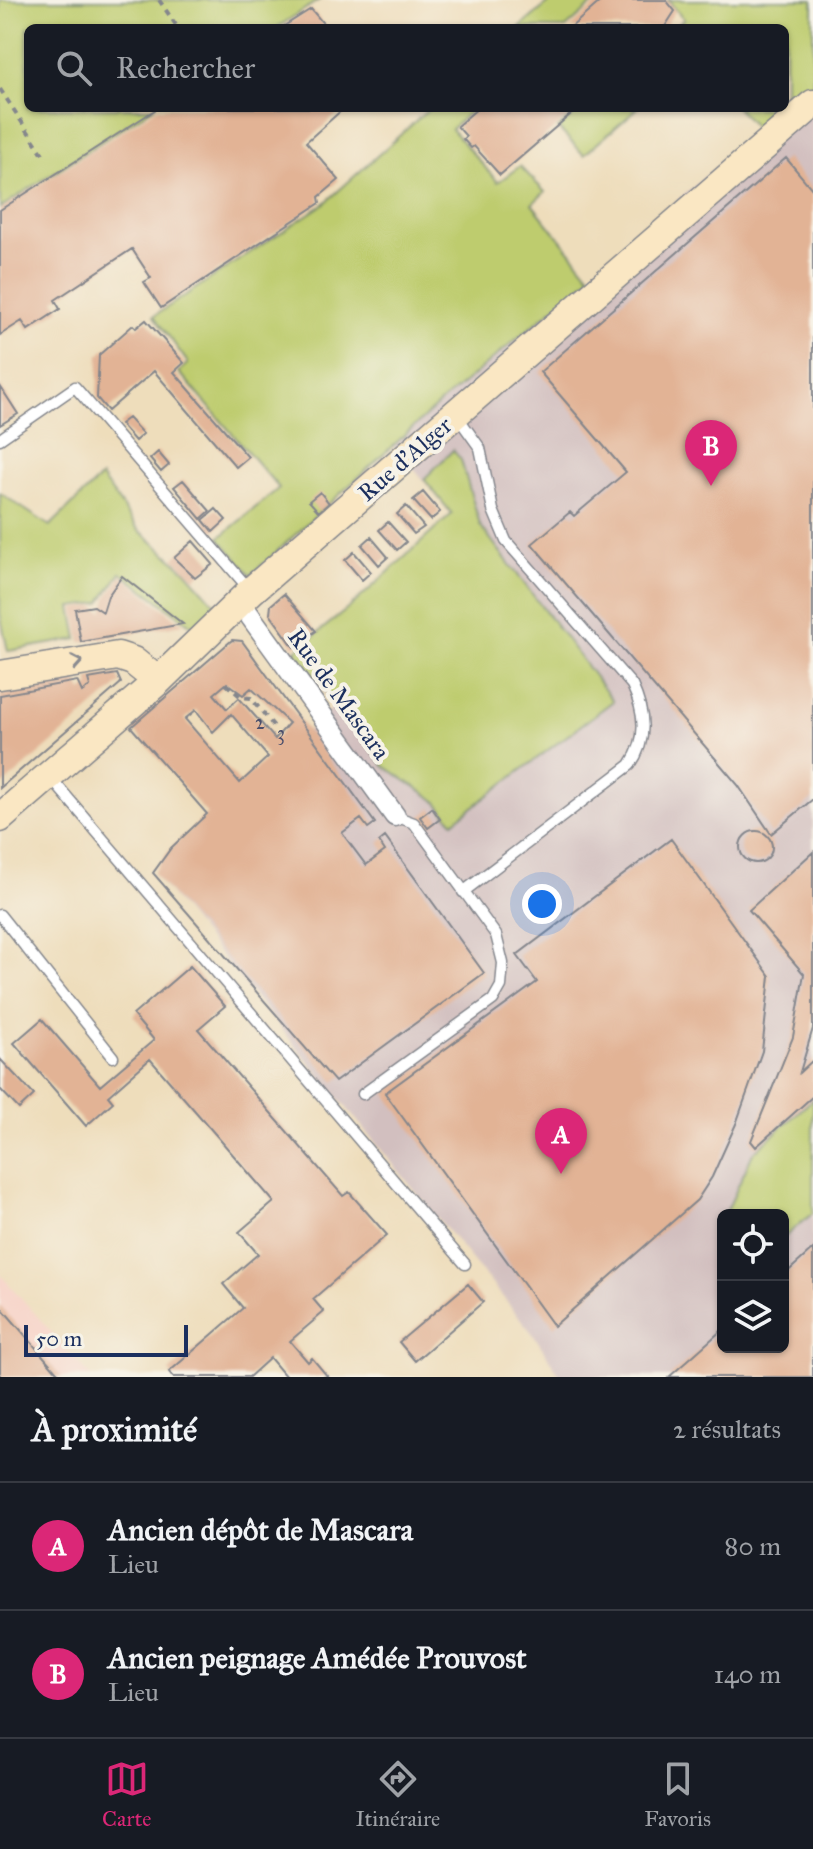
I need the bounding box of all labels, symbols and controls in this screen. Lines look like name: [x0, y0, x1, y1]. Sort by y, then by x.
search box: [24, 24, 789, 112]
icon: search: [52, 46, 96, 90]
text: Rechercher: [116, 50, 255, 86]
street label: Rue d'Alger: [352, 410, 458, 508]
pin: B: [685, 420, 737, 486]
street label: Rue de Mascara: [281, 623, 397, 766]
one-way arrow: [70, 654, 84, 671]
house number: 2: [255, 710, 265, 734]
house number: 3: [277, 721, 285, 745]
your location: [522, 884, 562, 924]
pin: A: [535, 1108, 587, 1174]
map controls: [717, 1209, 789, 1353]
button: locate: [717, 1209, 789, 1281]
button: layers: [717, 1281, 789, 1353]
scale bar: [24, 1321, 188, 1357]
text: 50 m: [36, 1325, 82, 1352]
text: À proximité: [32, 1409, 197, 1450]
text: 2 résultats: [673, 1413, 781, 1445]
text: Ancien dépôt de Mascara: [108, 1512, 413, 1548]
text: A: [49, 1530, 67, 1562]
text: 80 m: [725, 1530, 781, 1562]
text: Lieu: [108, 1548, 159, 1580]
text: Ancien peignage Amédée Prouvost: [108, 1640, 527, 1676]
text: B: [49, 1658, 67, 1690]
text: 140 m: [714, 1658, 781, 1690]
text: Lieu: [108, 1676, 159, 1708]
tab: Carte: [102, 1757, 151, 1832]
tab: Itinéraire: [355, 1757, 440, 1832]
tab: Favoris: [644, 1757, 711, 1832]

